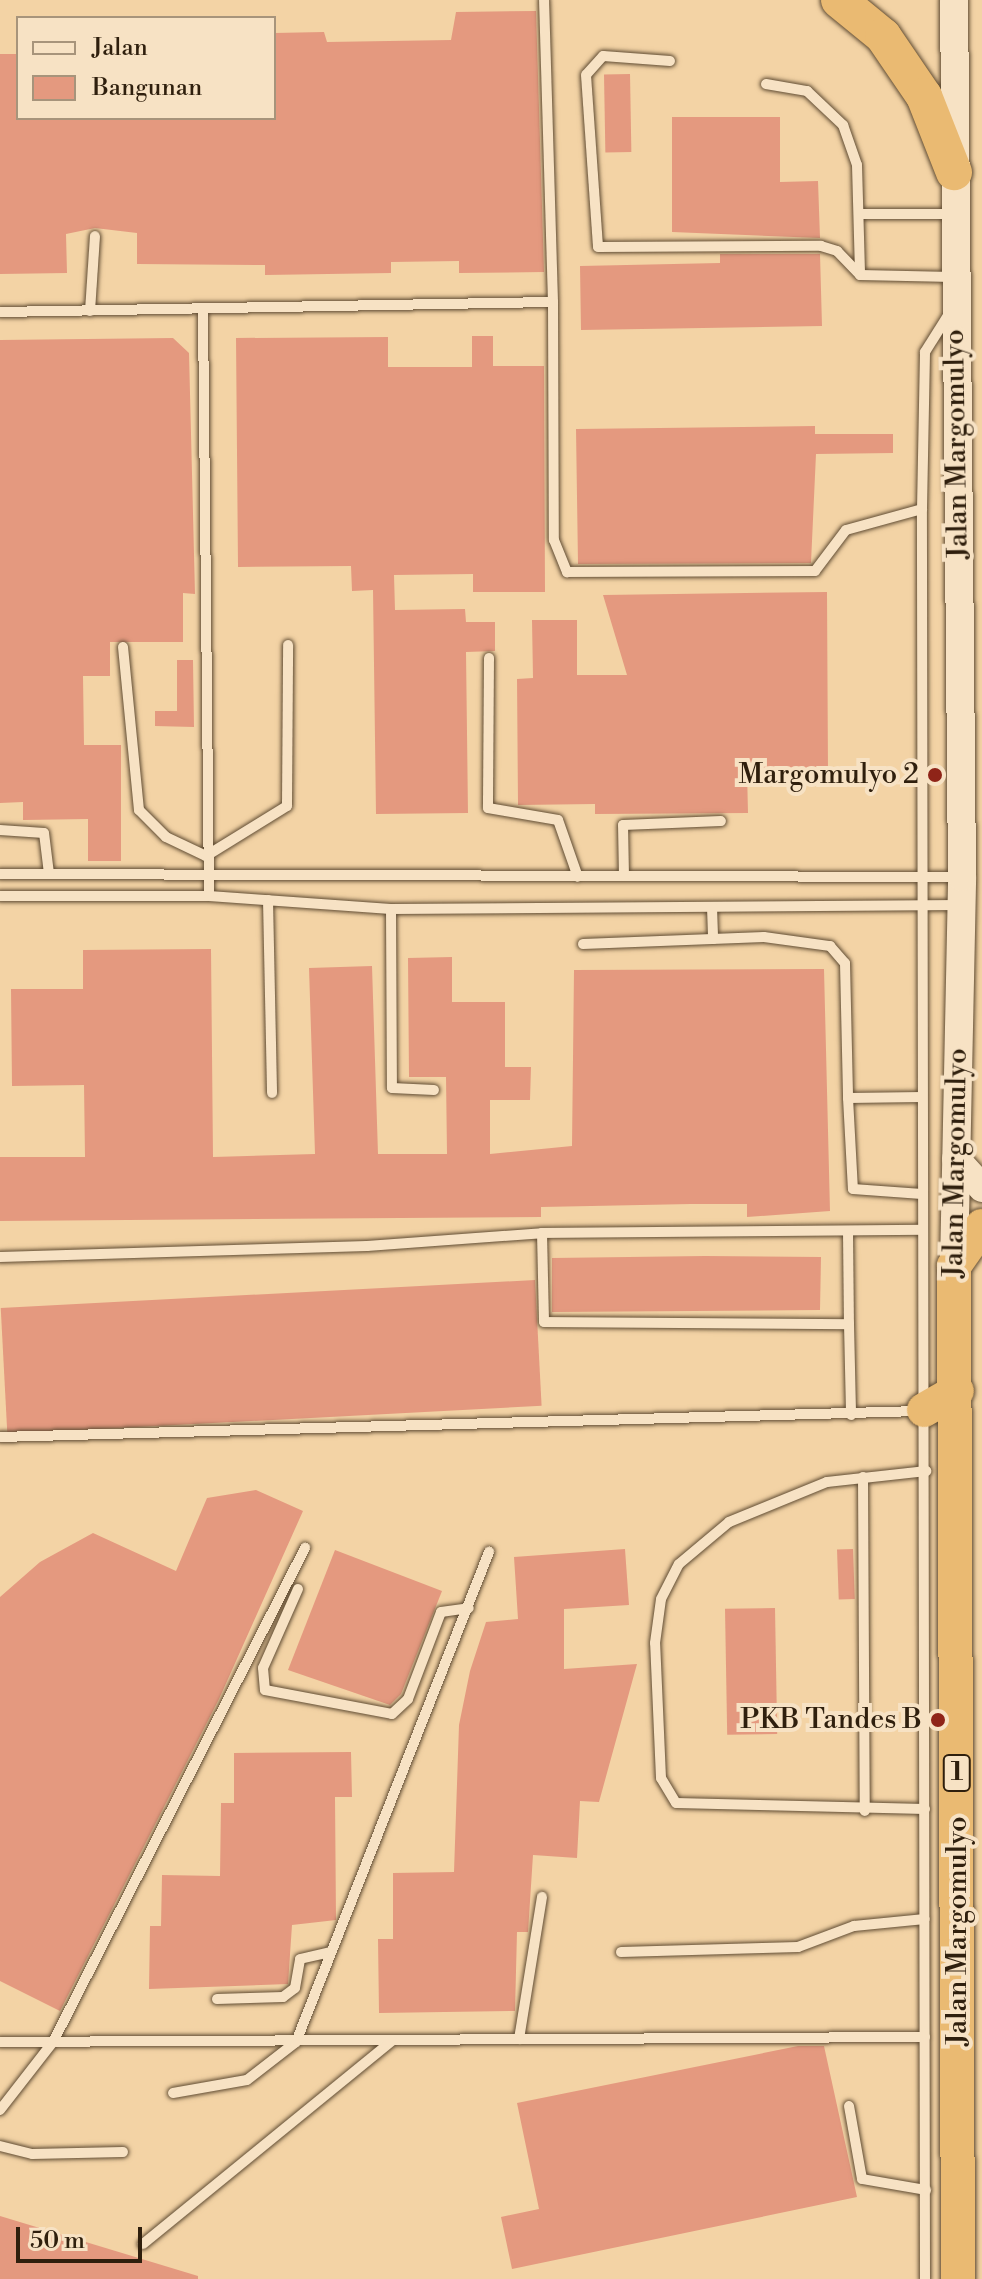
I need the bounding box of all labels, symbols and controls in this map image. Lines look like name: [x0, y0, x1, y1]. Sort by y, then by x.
legend: [16, 16, 276, 120]
text: Jalan: [92, 33, 148, 63]
text: Bangunan: [92, 73, 202, 103]
street label: Jalan Margomulyo: [938, 329, 976, 559]
place label: Margomulyo 2: [739, 758, 919, 792]
marker: Margomulyo 2: [926, 766, 944, 784]
street label: Jalan Margomulyo: [937, 1048, 975, 1278]
place label: PKB Tandes B: [740, 1703, 922, 1737]
marker: PKB Tandes B: [929, 1711, 947, 1729]
road number: 1: [941, 1751, 973, 1795]
street label: Jalan Margomulyo: [941, 1816, 975, 2046]
scale bar: [20, 2211, 146, 2261]
text: 50 m: [30, 2226, 85, 2256]

